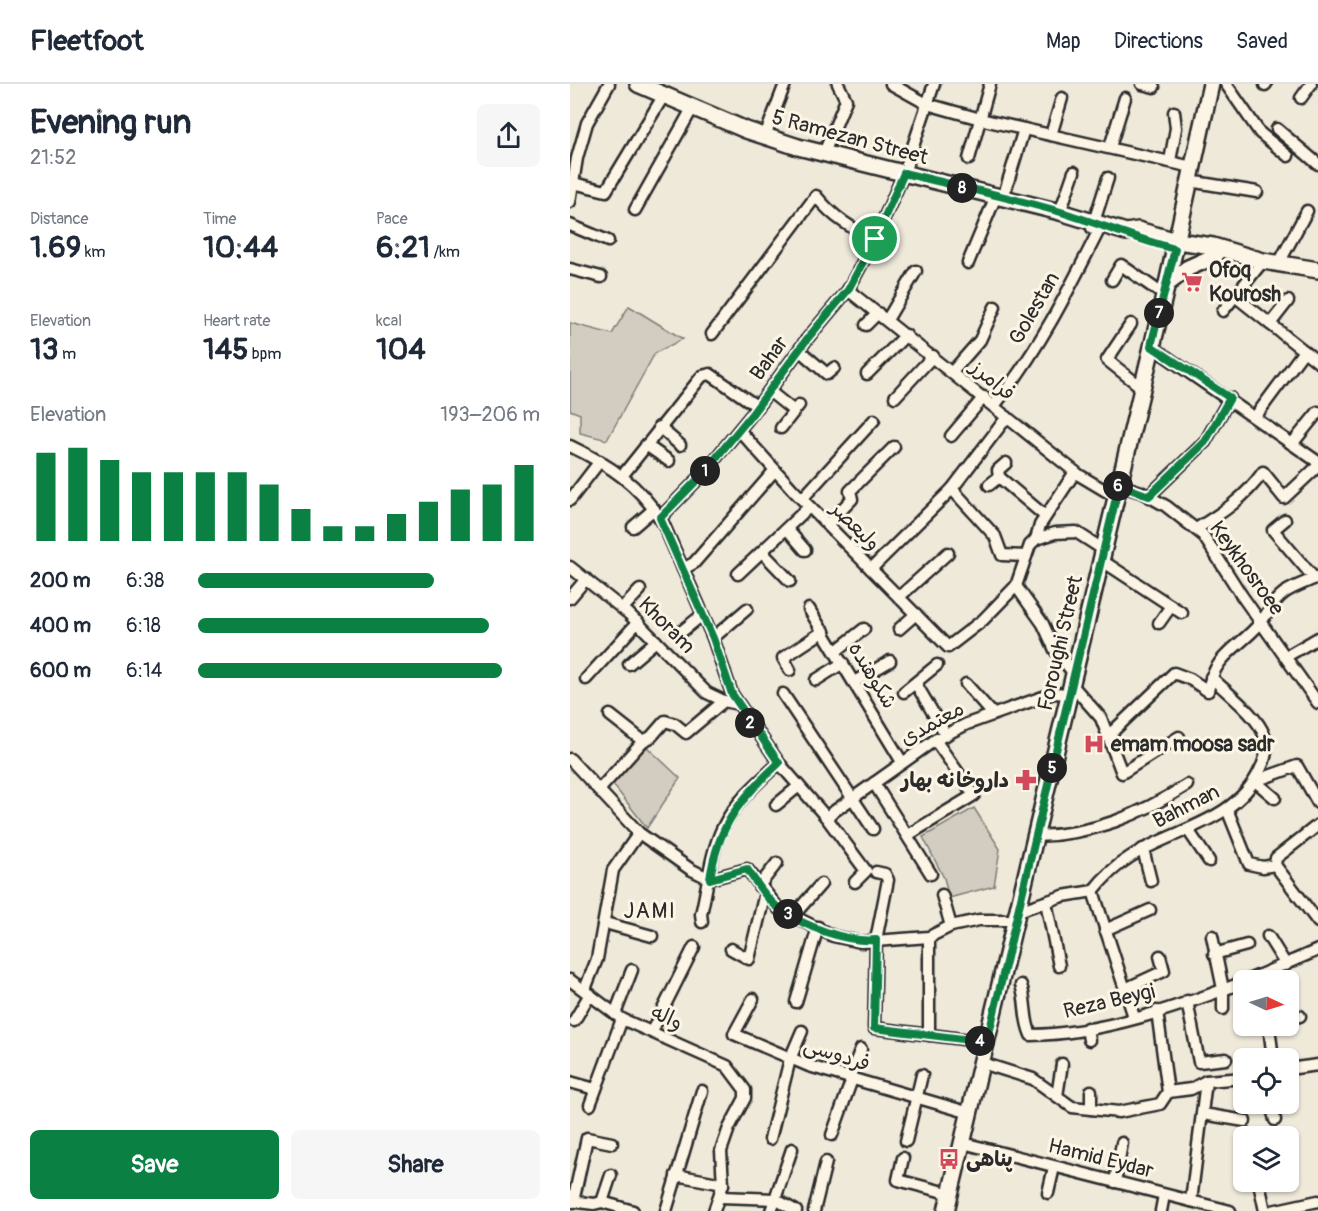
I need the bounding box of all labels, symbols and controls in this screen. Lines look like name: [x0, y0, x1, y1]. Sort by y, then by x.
text: Fleetfoot: [30, 24, 143, 59]
text: Map: [1046, 28, 1081, 55]
text: Directions: [1114, 28, 1203, 55]
text: Saved: [1236, 28, 1288, 55]
text: Evening run: [30, 102, 191, 143]
button: share: [477, 104, 540, 167]
street label: 5 Ramezan Street: [769, 104, 931, 171]
text: 21:52: [30, 145, 76, 170]
pin: 8: [947, 173, 977, 203]
text: 8: [958, 178, 966, 198]
text: Distance: [30, 209, 89, 229]
text: Time: [203, 209, 236, 229]
text: Pace: [376, 209, 408, 229]
pin: [849, 213, 900, 264]
icon: arrive: [858, 222, 891, 255]
text: 1.69: [30, 229, 81, 266]
text: 10:44: [203, 229, 278, 266]
text: 6:21: [376, 229, 430, 266]
text: km: [81, 242, 106, 262]
text: /km: [430, 242, 460, 262]
place label: Ofoq Kourosh: [1209, 257, 1281, 308]
street label: Golestan: [1003, 267, 1066, 349]
supermarket icon: Ofoq Kourosh: [1180, 270, 1204, 294]
pin: 7: [1144, 298, 1174, 328]
text: 7: [1155, 303, 1163, 323]
text: Elevation: [30, 311, 91, 331]
text: Heart rate: [203, 311, 270, 331]
text: kcal: [376, 311, 402, 331]
street label: Bahar: [744, 330, 795, 386]
text: 13: [30, 331, 58, 368]
text: 145: [203, 331, 248, 368]
text: 104: [376, 331, 426, 368]
text: m: [58, 344, 76, 364]
text: bpm: [248, 344, 281, 364]
street label: فرامرز: [963, 353, 1021, 407]
text: Elevation: [30, 402, 106, 427]
text: 193–206 m: [440, 402, 540, 427]
pin: 1: [690, 456, 720, 486]
text: 1: [702, 461, 708, 481]
pin: 6: [1103, 471, 1133, 501]
text: 6: [1113, 476, 1123, 496]
street label: ولیعصر: [824, 494, 886, 557]
street label: Keykhosroee: [1203, 516, 1290, 621]
text: 200 m: [30, 568, 91, 593]
text: 6:38: [126, 568, 164, 593]
street label: Foroughi Street: [1032, 572, 1089, 713]
street label: Khoram: [632, 591, 701, 660]
text: 400 m: [30, 613, 91, 638]
text: 6:18: [126, 613, 161, 638]
street label: شکوهنده: [842, 637, 903, 714]
text: 600 m: [30, 658, 91, 683]
text: 6:14: [126, 658, 162, 683]
street label: معتمدی: [895, 695, 969, 752]
pin: 2: [735, 708, 765, 738]
text: 2: [746, 713, 754, 733]
place label: emam moosa sadr: [1110, 731, 1275, 758]
hospital icon: emam moosa sadr: [1082, 732, 1106, 756]
pin: 5: [1037, 753, 1067, 783]
text: 5: [1048, 758, 1056, 778]
place label: داروخانه بهار: [899, 767, 1009, 794]
pharmacy icon: داروخانه بهار: [1014, 768, 1038, 792]
street label: Bahman: [1148, 778, 1224, 835]
district label: JAMI: [624, 897, 676, 925]
pin: 3: [773, 899, 803, 929]
text: 3: [784, 904, 792, 924]
north arrow: [1233, 970, 1299, 1036]
map controls: [1233, 970, 1299, 1192]
street label: Reza Beygi: [1061, 978, 1158, 1025]
street label: واله: [647, 999, 687, 1036]
pin: 4: [965, 1026, 995, 1056]
street label: فردوسی: [800, 1031, 873, 1078]
text: 4: [975, 1031, 985, 1051]
button: locate: [1233, 1048, 1299, 1114]
button: layers: [1233, 1126, 1299, 1192]
button: Save: [30, 1130, 279, 1199]
button: Share: [291, 1130, 540, 1199]
street label: Hamid Eydar: [1045, 1132, 1157, 1185]
place label: پناهی: [966, 1146, 1013, 1173]
bus stop icon: پناهی: [937, 1147, 961, 1171]

